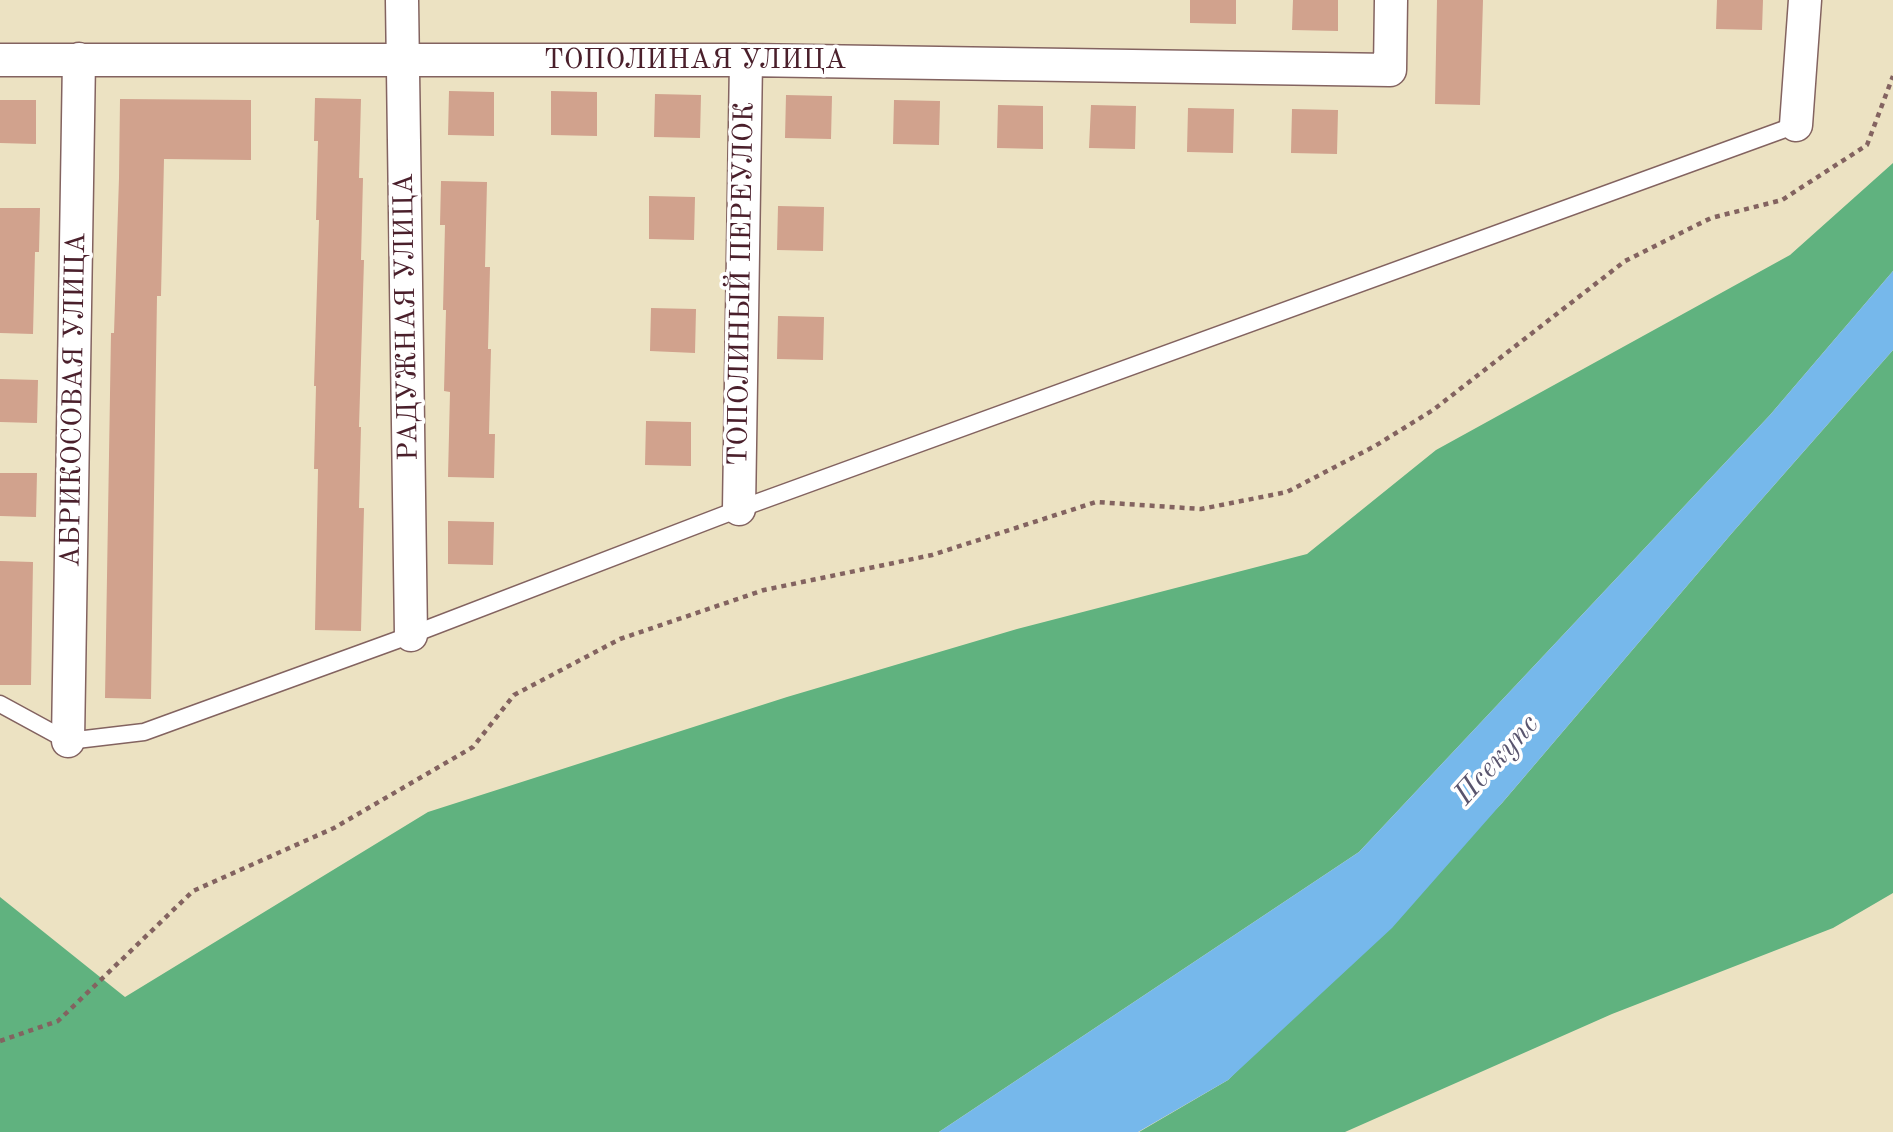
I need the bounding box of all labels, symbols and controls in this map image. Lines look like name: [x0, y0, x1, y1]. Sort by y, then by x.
street label: ТОПОЛИНАЯ УЛИЦА: [544, 44, 846, 78]
street label: ТОПОЛИНЫЙ ПЕРЕУЛОК: [722, 102, 762, 466]
street label: РАДУЖНАЯ УЛИЦА: [388, 173, 426, 461]
street label: АБРИКОСОВАЯ УЛИЦА: [54, 232, 94, 568]
water label: Псекупс: [1447, 707, 1547, 813]

